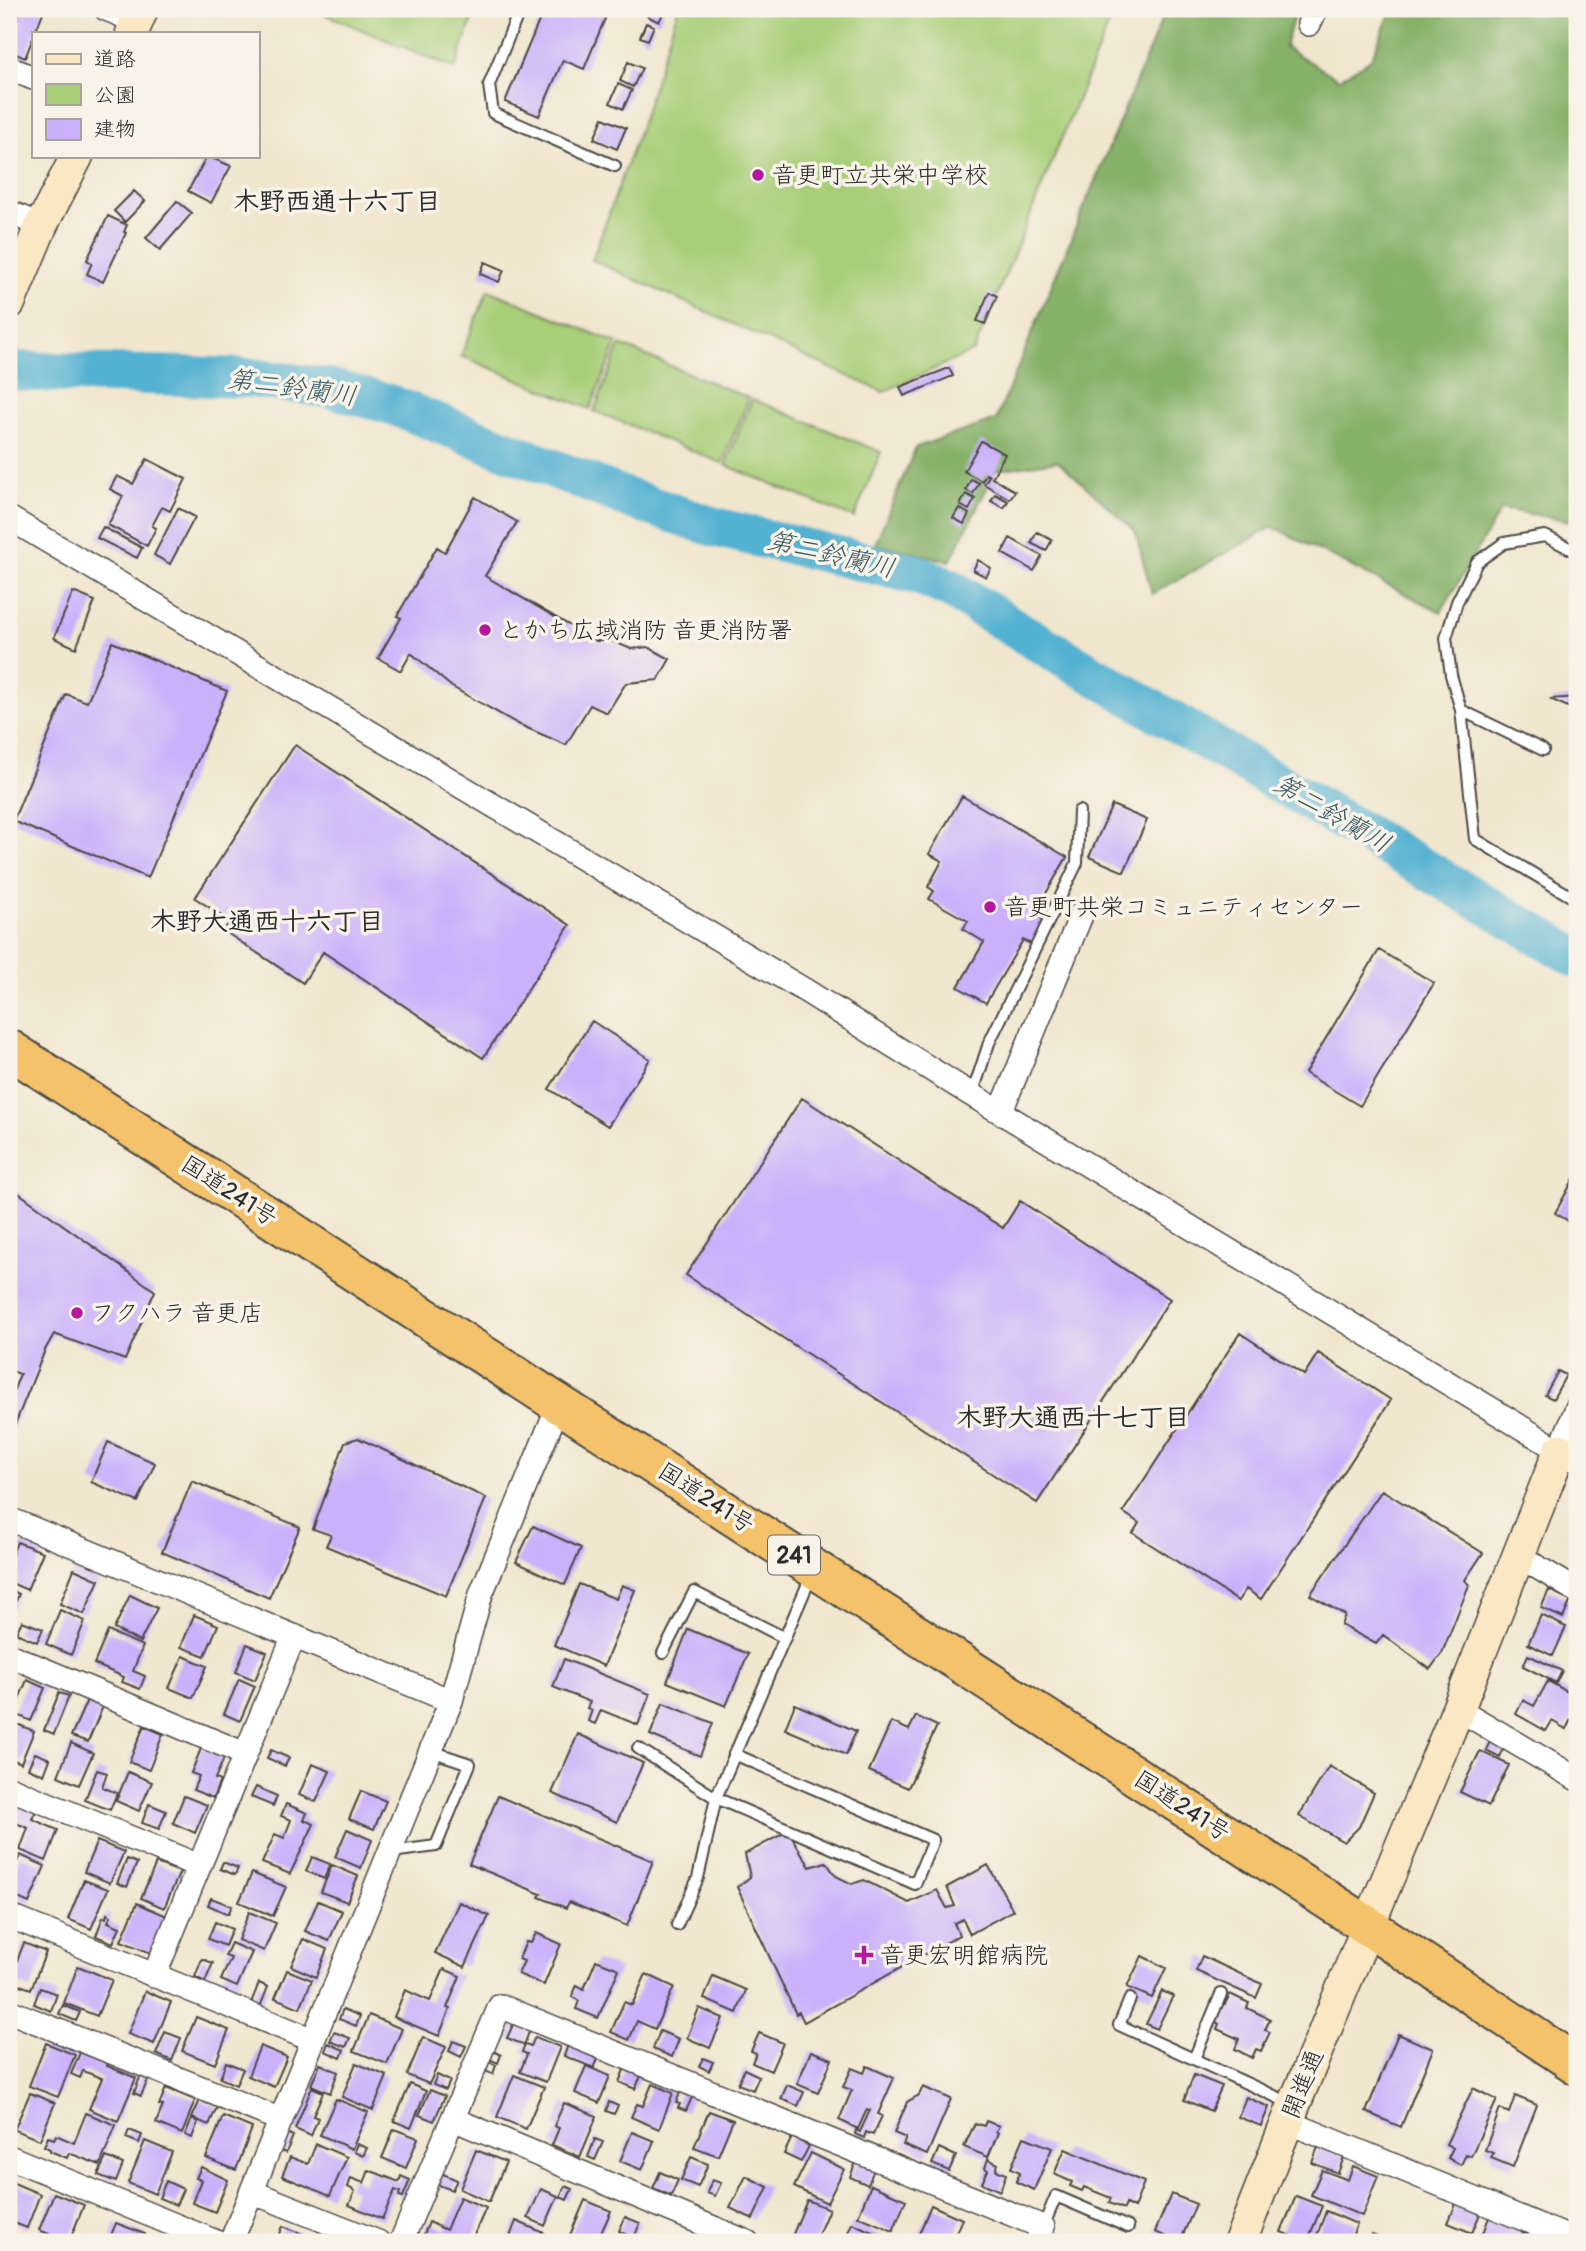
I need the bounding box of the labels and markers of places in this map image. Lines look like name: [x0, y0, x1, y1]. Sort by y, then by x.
place label: 音更町立共栄中学校: [772, 161, 988, 190]
marker: 音更町立共栄中学校: [750, 167, 766, 183]
place label: とかち広域消防 音更消防署: [499, 616, 792, 645]
marker: とかち広域消防 音更消防署: [477, 622, 493, 638]
place label: 音更町共栄コミュニティセンター: [1004, 893, 1363, 922]
marker: 音更町共栄コミュニティセンター: [982, 899, 998, 915]
place label: フクハラ 音更店: [91, 1299, 263, 1328]
marker: フクハラ 音更店: [69, 1305, 85, 1321]
place label: 音更宏明館病院: [880, 1941, 1048, 1970]
marker: 音更宏明館病院: [854, 1945, 874, 1965]

